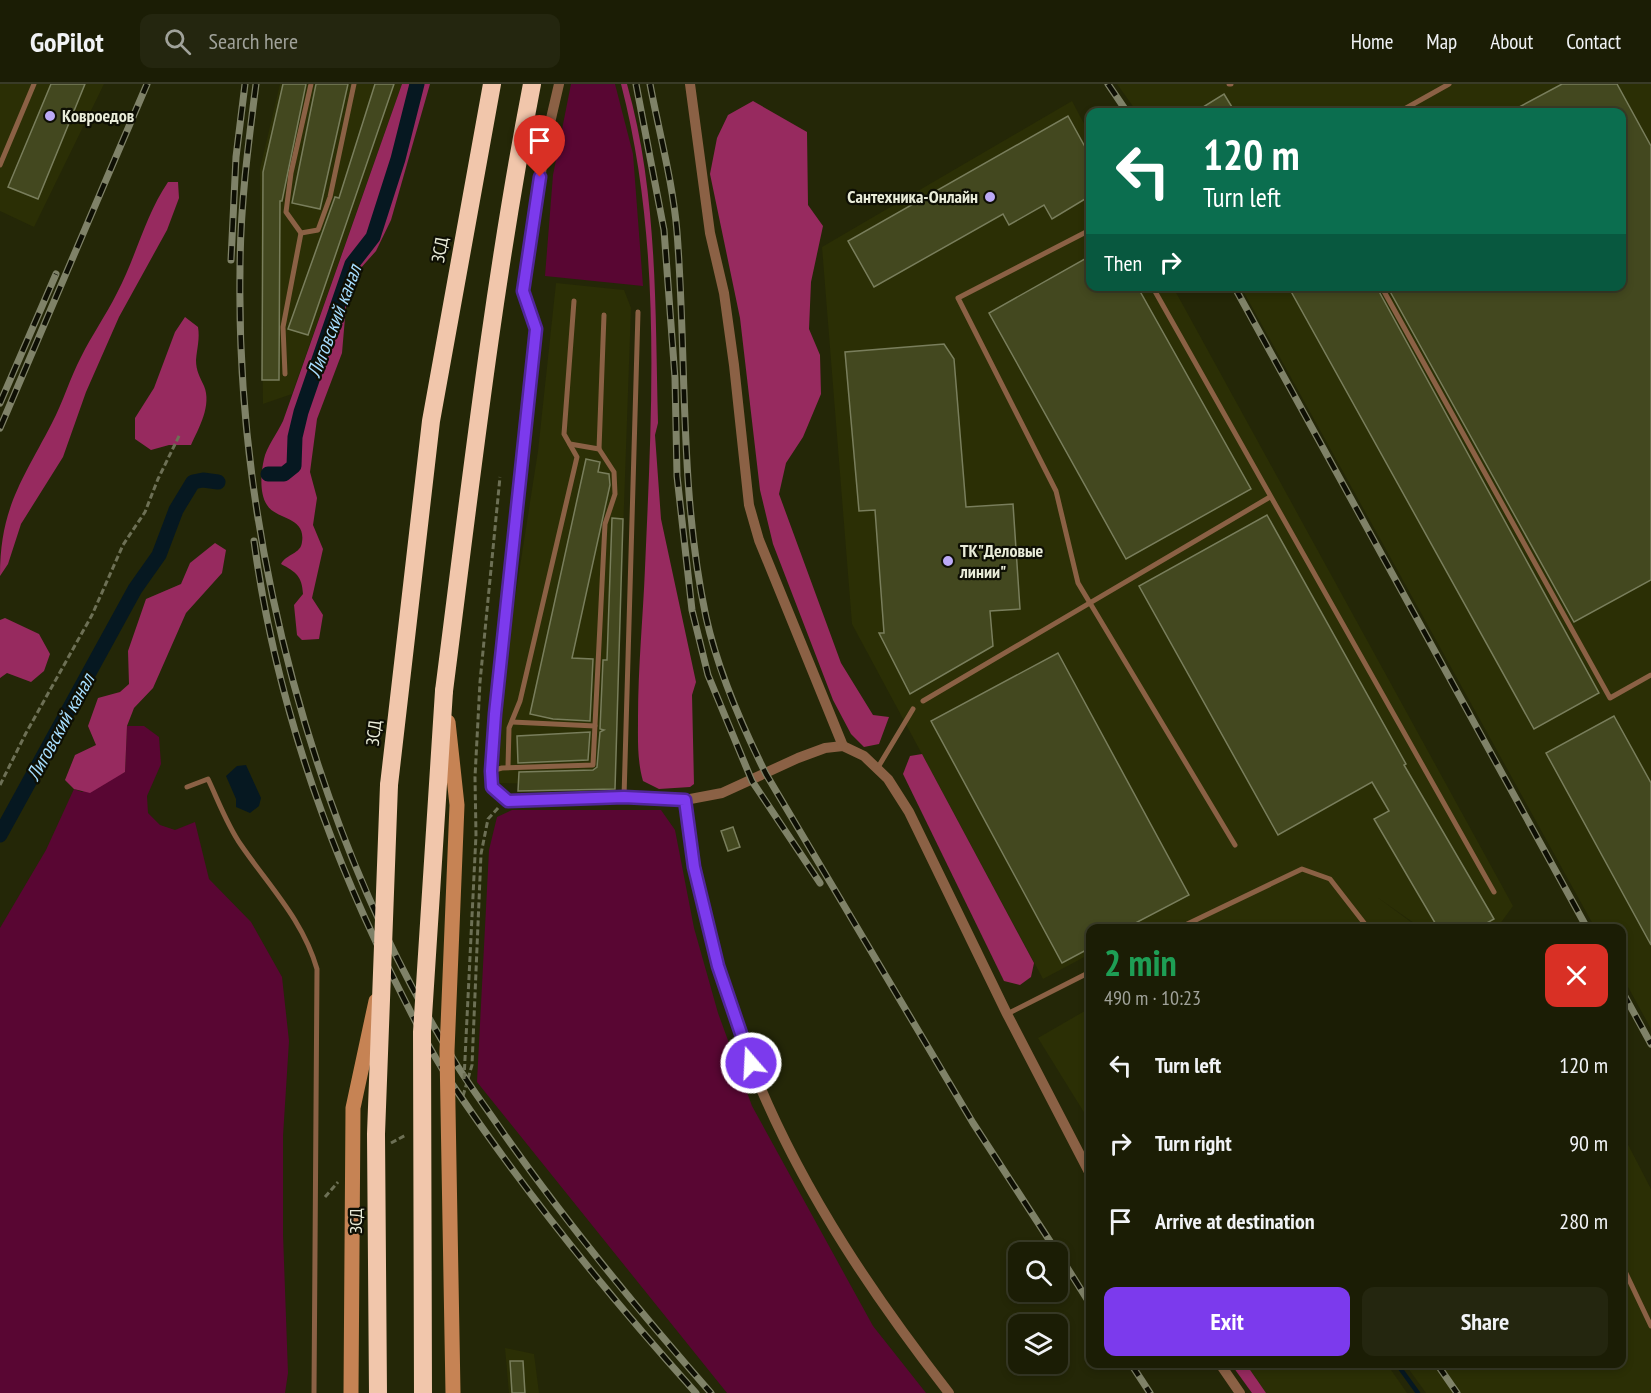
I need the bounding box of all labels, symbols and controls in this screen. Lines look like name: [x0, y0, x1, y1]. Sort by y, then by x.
search box: [140, 14, 560, 68]
text: GoPilot: [30, 23, 104, 60]
icon: search: [161, 25, 194, 58]
text: Search here: [209, 27, 298, 55]
text: Home: [1351, 28, 1393, 55]
text: Map: [1426, 28, 1457, 55]
text: About: [1490, 28, 1533, 55]
text: Contact: [1566, 28, 1621, 55]
place label: Ковроедов: [62, 104, 135, 127]
marker: Ковроедов: [43, 109, 57, 123]
pin: [514, 115, 565, 177]
icon: arrive: [523, 124, 556, 157]
text: 120 m: [1203, 127, 1300, 182]
icon: left: [1104, 132, 1182, 210]
text: Turn left: [1203, 180, 1281, 214]
place label: Сантехника-Онлайн: [847, 185, 978, 208]
marker: Сантехника-Онлайн: [983, 190, 997, 204]
street label: ЗСД: [426, 235, 453, 264]
icon: right: [1154, 246, 1187, 279]
text: Then: [1104, 249, 1142, 277]
water label: Лиговский канал: [300, 259, 368, 382]
place label: ТК"Деловые линии": [959, 539, 1044, 583]
marker: ТК"Деловые линии": [941, 554, 955, 568]
water label: Лиговский канал: [19, 667, 101, 786]
street label: ЗСД: [361, 719, 387, 747]
text: 2 min: [1104, 939, 1177, 986]
button: close: [1545, 944, 1608, 1007]
text: 490 m · 10:23: [1104, 985, 1201, 1011]
position arrow: [719, 1031, 783, 1095]
icon: left: [1104, 1049, 1137, 1082]
text: Turn left: [1155, 1051, 1221, 1079]
text: 120 m: [1559, 1051, 1608, 1079]
icon: right: [1104, 1127, 1137, 1160]
text: Turn right: [1155, 1129, 1232, 1157]
text: 90 m: [1569, 1129, 1608, 1157]
icon: arrive: [1104, 1205, 1137, 1238]
text: Arrive at destination: [1155, 1207, 1315, 1235]
text: 280 m: [1559, 1207, 1608, 1235]
street label: ЗСД: [344, 1208, 367, 1234]
map controls: [1008, 1242, 1068, 1374]
button: search: [1008, 1242, 1068, 1302]
button: Exit: [1104, 1287, 1350, 1356]
button: Share: [1362, 1287, 1608, 1356]
button: layers: [1008, 1314, 1068, 1374]

